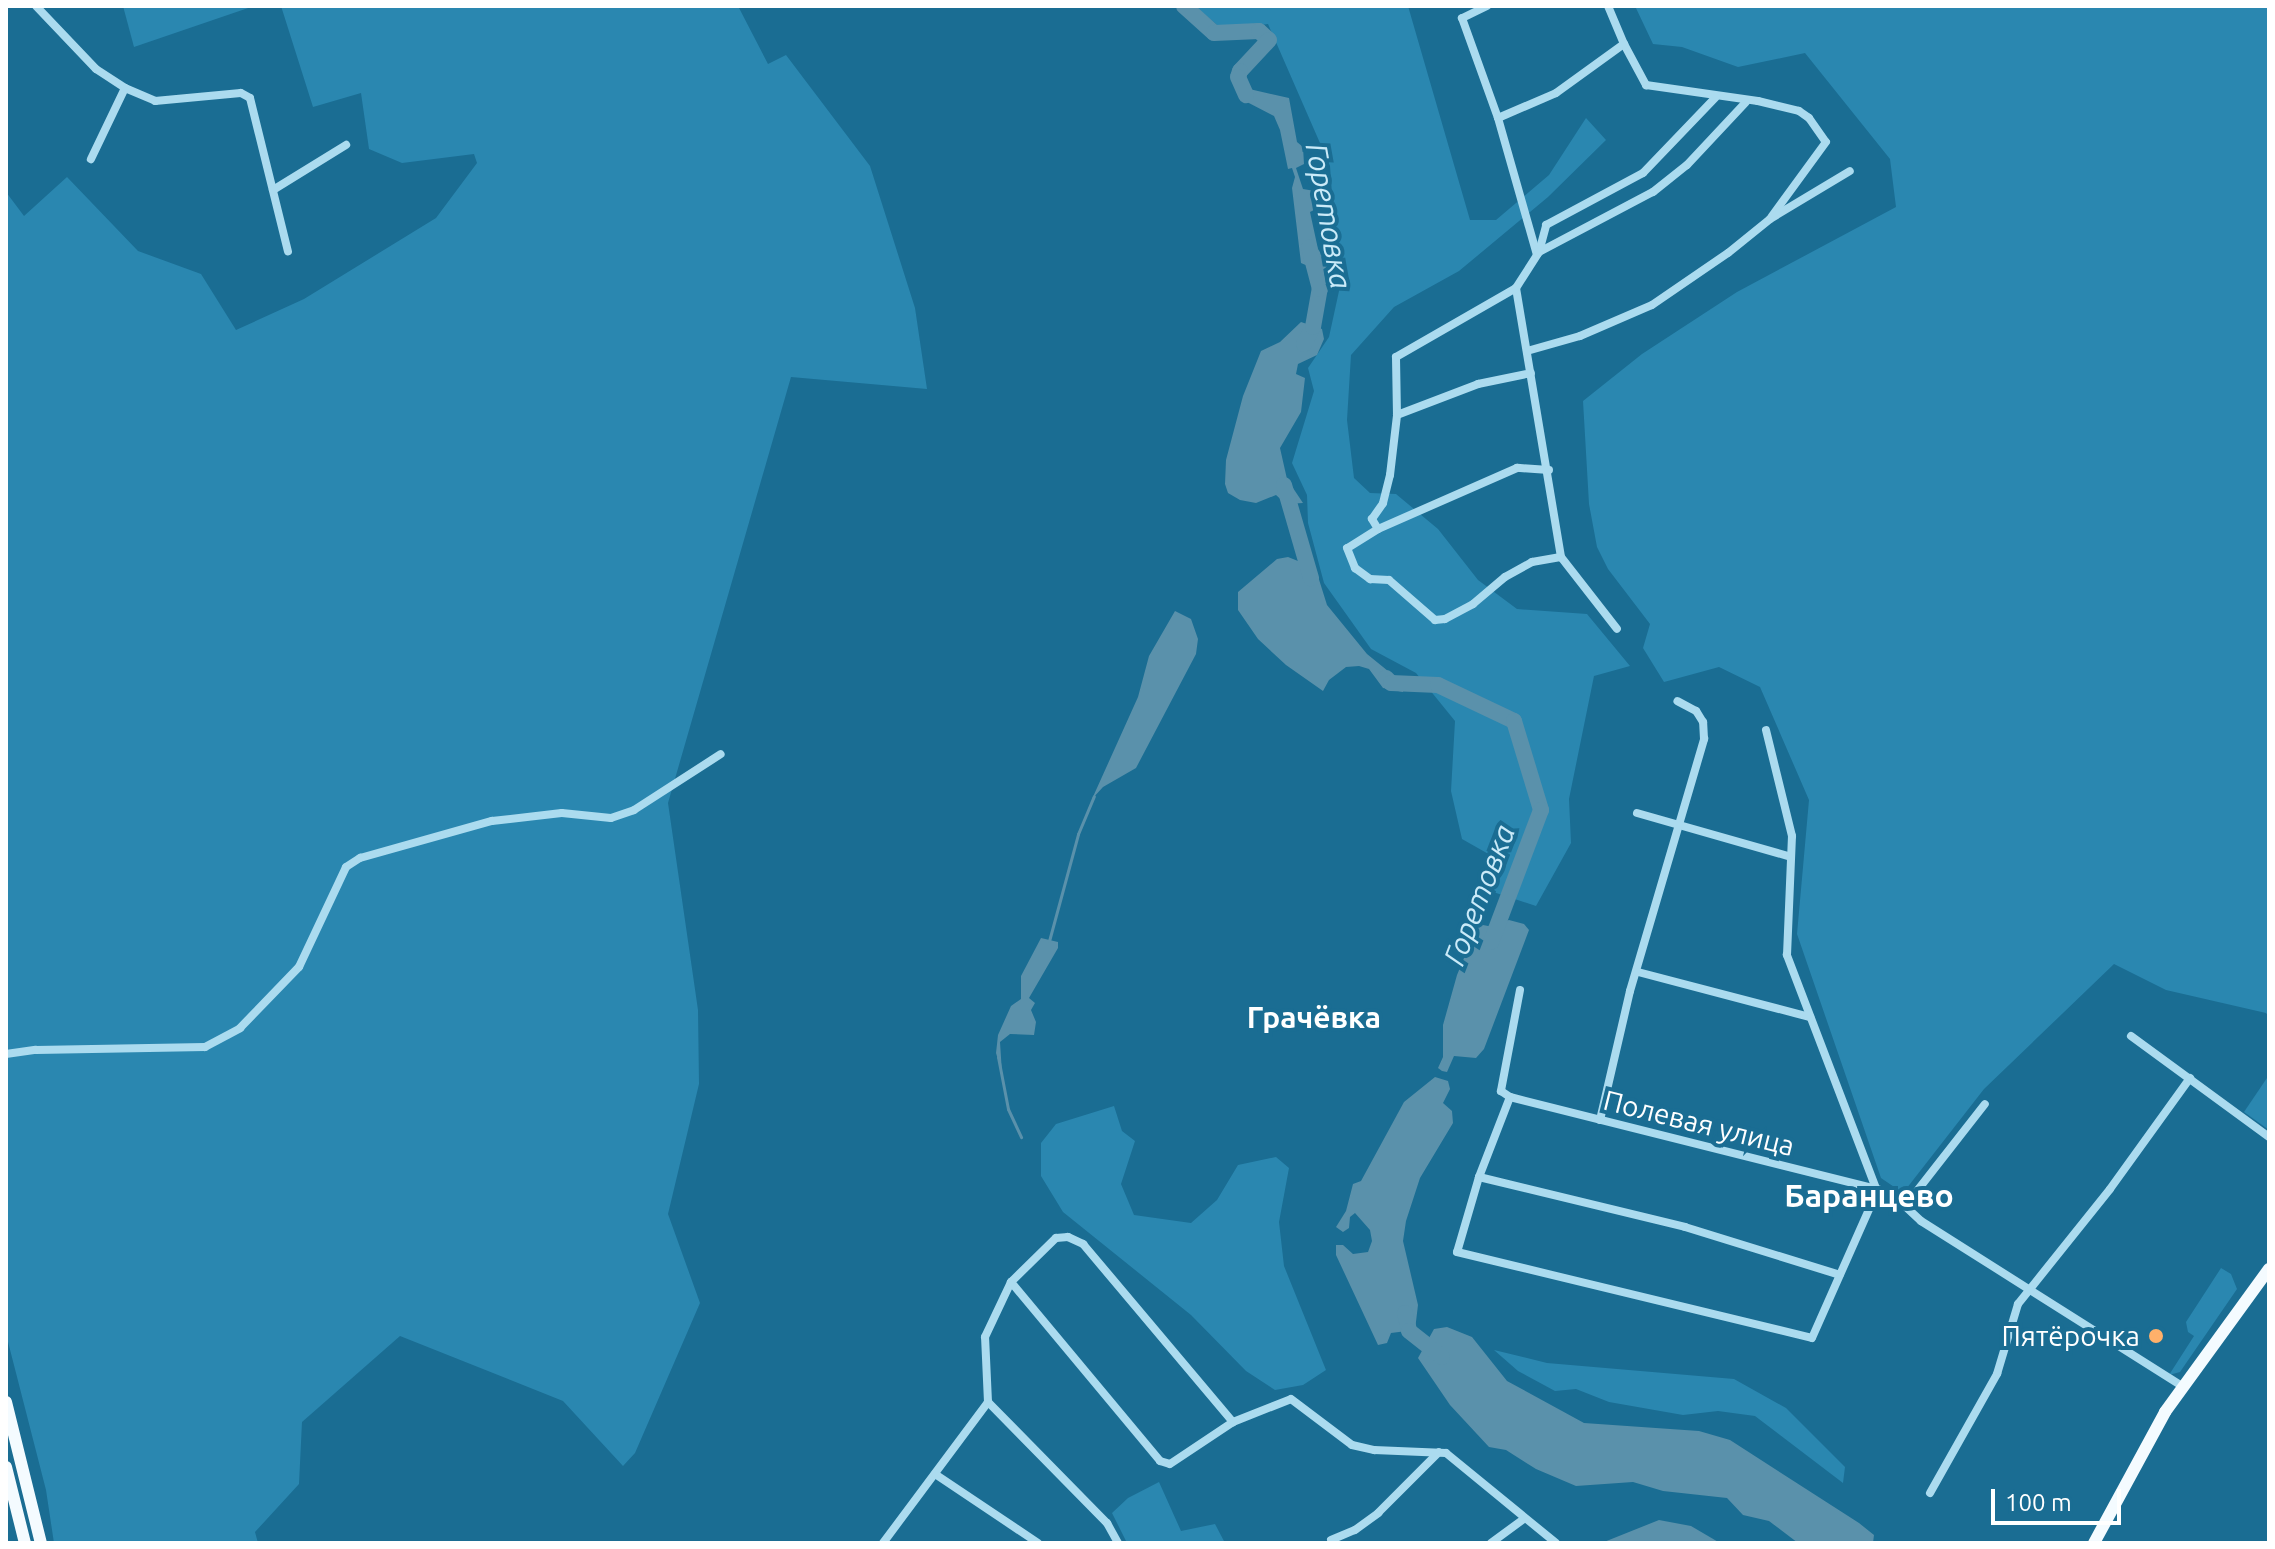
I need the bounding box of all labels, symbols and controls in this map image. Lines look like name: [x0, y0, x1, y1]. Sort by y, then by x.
water label: Горетовка: [1298, 140, 1360, 292]
water label: Горетовка: [1436, 820, 1522, 970]
district label: Грачёвка: [1247, 999, 1381, 1035]
street label: Полевая улица: [1600, 1083, 1798, 1163]
district label: Баранцево: [1784, 1176, 1954, 1214]
place label: Пятёрочка: [2002, 1319, 2140, 1353]
marker: Пятёрочка: [2147, 1327, 2165, 1345]
scale bar: [1995, 1473, 2125, 1523]
text: 100 m: [2005, 1489, 2072, 1516]

